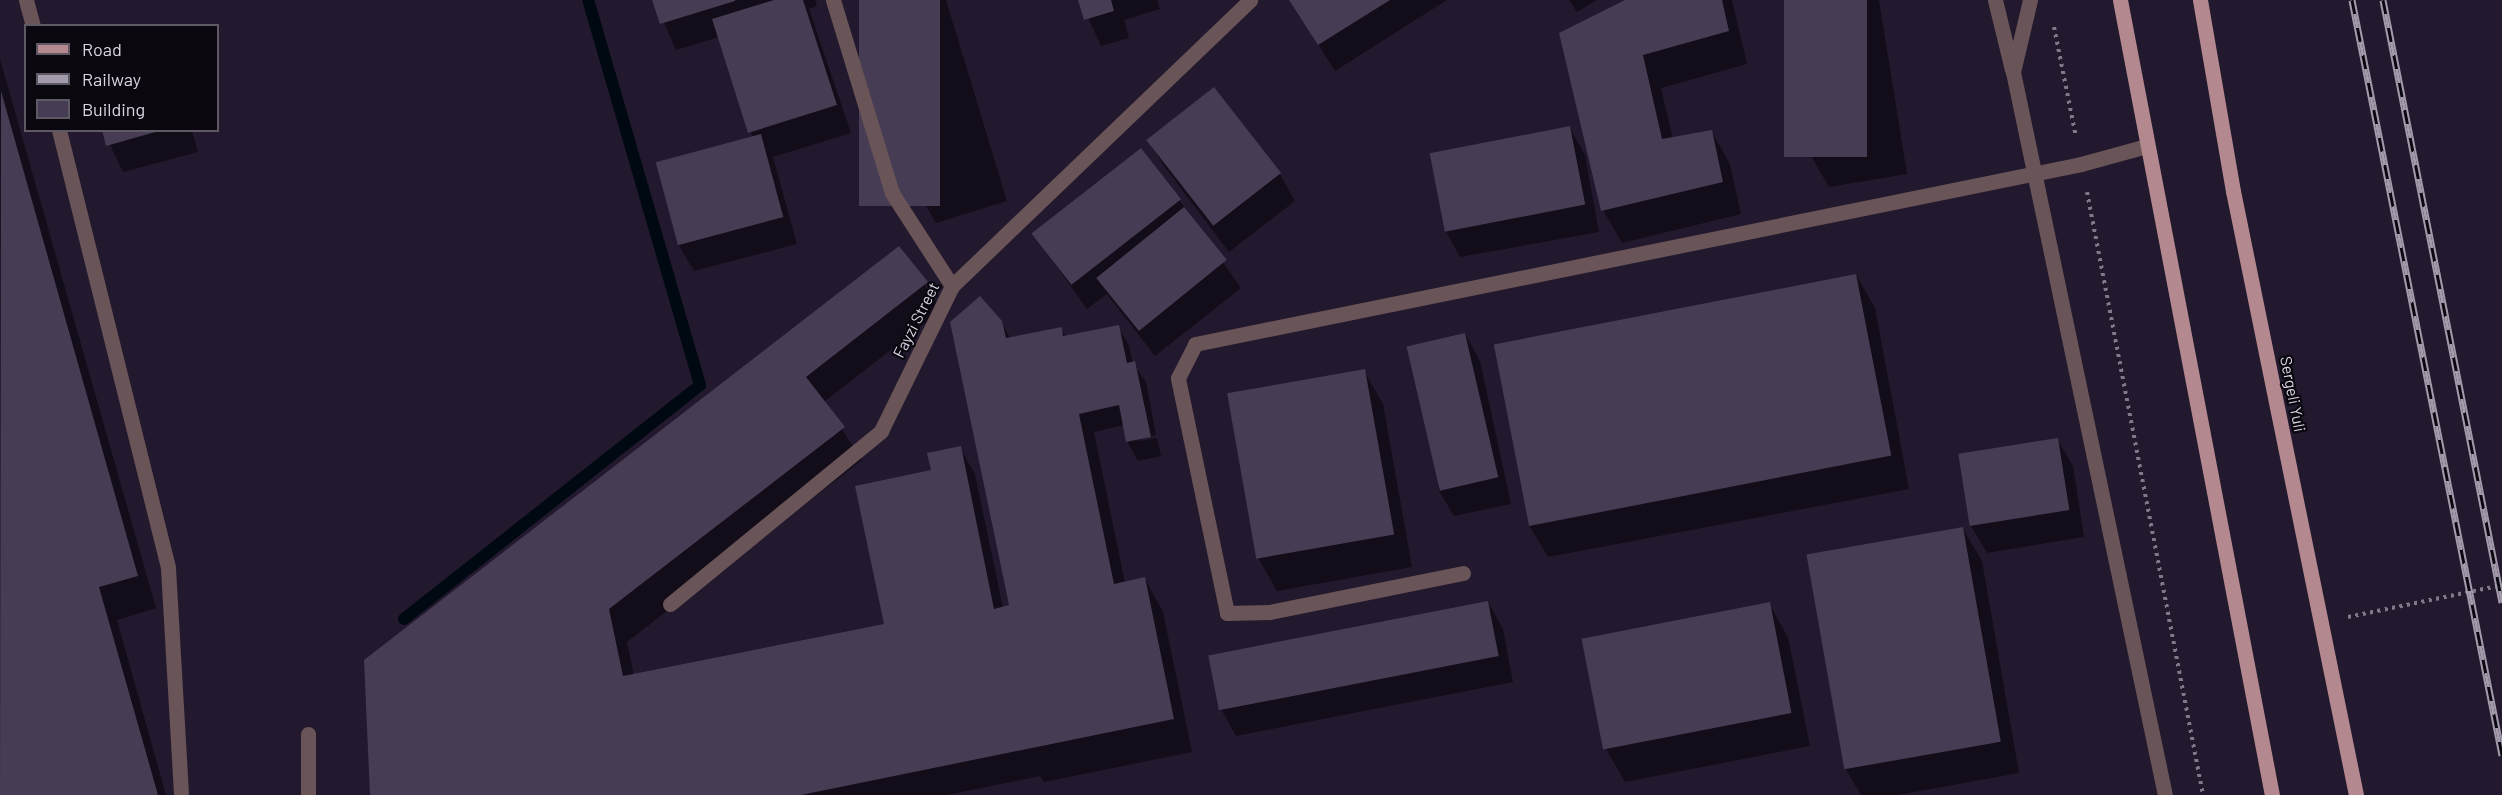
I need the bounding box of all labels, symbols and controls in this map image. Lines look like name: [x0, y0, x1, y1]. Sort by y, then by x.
legend: [24, 24, 219, 132]
text: Road: [82, 38, 122, 60]
text: Railway: [82, 68, 141, 90]
text: Building: [82, 98, 145, 120]
street label: Fayzi Street: [889, 279, 943, 361]
street label: Sergeli Yuli: [2276, 355, 2310, 433]

